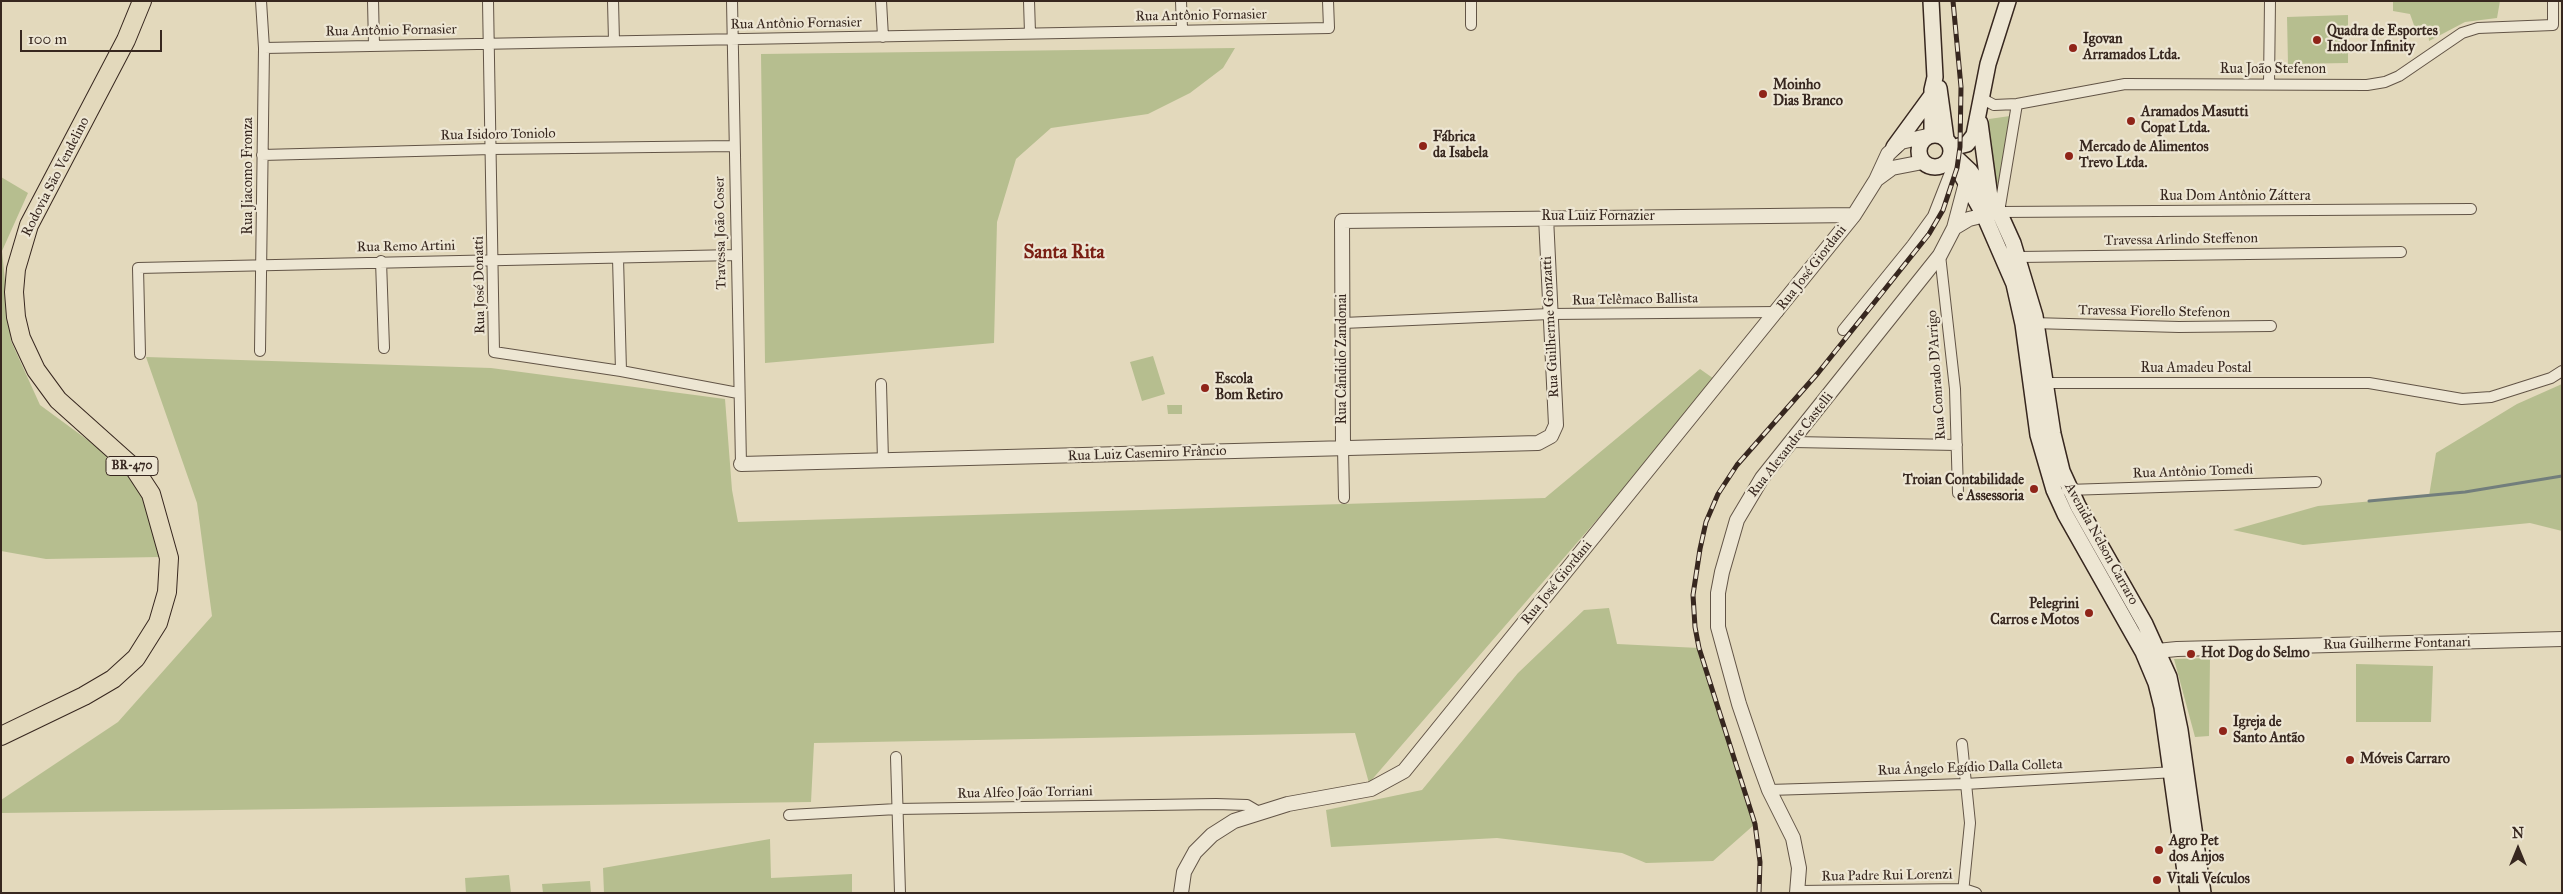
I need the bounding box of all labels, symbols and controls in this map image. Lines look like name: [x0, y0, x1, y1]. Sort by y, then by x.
street label: Rua Antônio Fornasier: [1135, 6, 1267, 26]
street label: Rua Antônio Fornasier: [730, 14, 862, 34]
scale bar: [22, 20, 165, 52]
street label: Rua Antônio Fornasier: [325, 21, 457, 41]
place label: Quadra de Esportes Indoor Infinity: [2327, 24, 2438, 56]
text: 100 m: [28, 30, 67, 48]
place label: Igovan Arramados Ltda.: [2083, 32, 2180, 64]
marker: Quadra de Esportes Indoor Infinity: [2311, 34, 2323, 46]
marker: Igovan Arramados Ltda.: [2067, 42, 2079, 54]
street label: Rua João Stefenon: [2220, 62, 2326, 78]
place label: Moinho Dias Branco: [1773, 78, 1843, 110]
marker: Moinho Dias Branco: [1757, 88, 1769, 100]
place label: Aramados Masutti Copat Ltda.: [2141, 105, 2248, 138]
street label: Rodovia São Vendelino: [19, 114, 93, 240]
marker: Aramados Masutti Copat Ltda.: [2125, 115, 2137, 127]
street label: Rua Jiacomo Fronza: [241, 117, 257, 235]
street label: Rua Isidoro Toniolo: [440, 126, 556, 144]
place label: Fábrica da Isabela: [1433, 130, 1488, 162]
marker: Fábrica da Isabela: [1417, 140, 1429, 152]
place label: Mercado de Alimentos Trevo Ltda.: [2079, 140, 2209, 172]
marker: Mercado de Alimentos Trevo Ltda.: [2063, 150, 2075, 162]
street label: Travessa João Coser: [712, 176, 730, 290]
street label: Rua Dom Antônio Záttera: [2159, 189, 2311, 205]
street label: Rua Luiz Fornazier: [1541, 209, 1655, 225]
street label: Rua José Giordani: [1774, 222, 1850, 314]
street label: Travessa Arlindo Steffenon: [2104, 230, 2258, 250]
street label: Rua José Donatti: [471, 236, 489, 334]
street label: Rua Remo Artini: [357, 238, 455, 256]
district label: Santa Rita: [1023, 242, 1105, 264]
street label: Rua Guilherme Gonzatti: [1539, 256, 1563, 398]
street label: Rua Telêmaco Ballista: [1572, 290, 1698, 310]
street label: Rua Cândido Zandonai: [1335, 294, 1351, 424]
street label: Travessa Fiorello Stefenon: [2078, 302, 2230, 322]
street label: Rua Conrado D'Arrigo: [1924, 309, 1950, 441]
street label: Rua Amadeu Postal: [2140, 361, 2252, 377]
place label: Escola Bom Retiro: [1215, 372, 1283, 404]
marker: Escola Bom Retiro: [1199, 382, 1211, 394]
street label: Rua Alexandre Castelli: [1745, 389, 1837, 501]
street label: Rua Luiz Casemiro Frâncio: [1067, 443, 1227, 465]
road number: BR-470: [106, 456, 158, 476]
street label: Rua Antônio Tomedi: [2132, 461, 2254, 483]
place label: Troian Contabilidade e Assessoria: [1903, 473, 2024, 506]
street label: Avenida Nelson Carraro: [2060, 480, 2142, 608]
marker: Troian Contabilidade e Assessoria: [2028, 483, 2040, 495]
street label: Rua José Giordani: [1518, 538, 1596, 628]
place label: Pelegrini Carros e Motos: [1990, 597, 2079, 630]
marker: Pelegrini Carros e Motos: [2083, 607, 2095, 619]
street label: Rua Guilherme Fontanari: [2323, 634, 2471, 654]
place label: Hot Dog do Selmo: [2201, 646, 2310, 662]
marker: Hot Dog do Selmo: [2185, 648, 2197, 660]
place label: Igreja de Santo Antão: [2233, 715, 2305, 748]
marker: Igreja de Santo Antão: [2217, 725, 2229, 737]
place label: Móveis Carraro: [2360, 752, 2450, 768]
marker: Móveis Carraro: [2344, 754, 2356, 766]
street label: Rua Ângelo Egídio Dalla Colleta: [1877, 756, 2063, 780]
street label: Rua Alfeo João Torriani: [957, 783, 1093, 803]
north arrow: [2493, 824, 2543, 874]
text: N: [2512, 825, 2524, 842]
place label: Agro Pet dos Anjos: [2169, 834, 2224, 866]
marker: Agro Pet dos Anjos: [2153, 844, 2165, 856]
street label: Rua Padre Rui Lorenzi: [1821, 866, 1953, 886]
place label: Vitali Veículos: [2167, 872, 2250, 888]
marker: Vitali Veículos: [2151, 874, 2163, 886]

